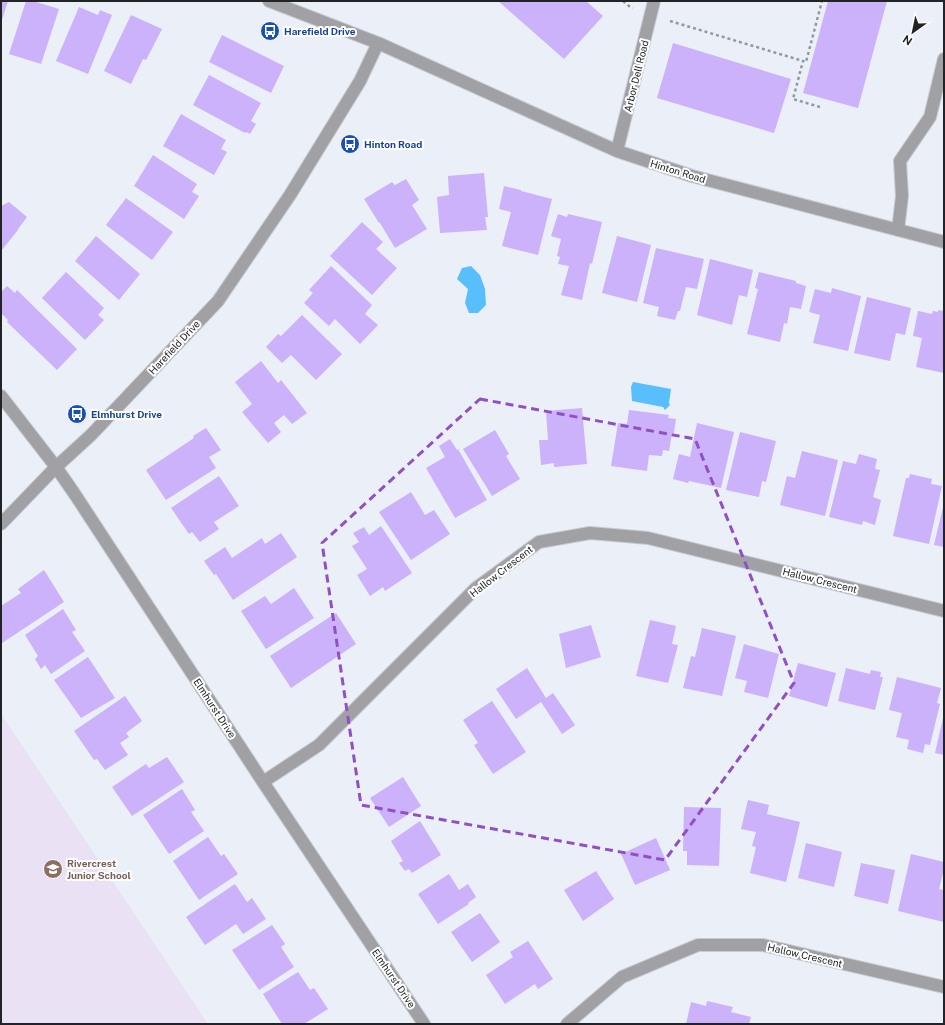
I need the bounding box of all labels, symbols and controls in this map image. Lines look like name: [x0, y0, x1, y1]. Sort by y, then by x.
north arrow: [893, 12, 933, 52]
bus stop icon: Harefield Drive: [259, 20, 281, 42]
place label: Harefield Drive: [284, 25, 356, 37]
text: N: [901, 33, 914, 48]
street label: Arbor Dell Road: [621, 39, 651, 113]
bus stop icon: Hinton Road: [339, 133, 361, 155]
place label: Hinton Road: [364, 138, 422, 150]
street label: Hinton Road: [649, 157, 707, 185]
street label: Harefield Drive: [146, 317, 202, 377]
bus stop icon: Elmhurst Drive: [66, 403, 88, 425]
place label: Elmhurst Drive: [91, 408, 162, 420]
street label: Hallow Crescent: [467, 543, 535, 599]
street label: Hallow Crescent: [781, 565, 859, 595]
street label: Elmhurst Drive: [191, 676, 239, 740]
place label: Rivercrest Junior School: [67, 857, 131, 881]
school or university icon: Rivercrest Junior School: [42, 858, 64, 880]
street label: Hallow Crescent: [766, 941, 844, 969]
street label: Elmhurst Drive: [370, 946, 418, 1010]

